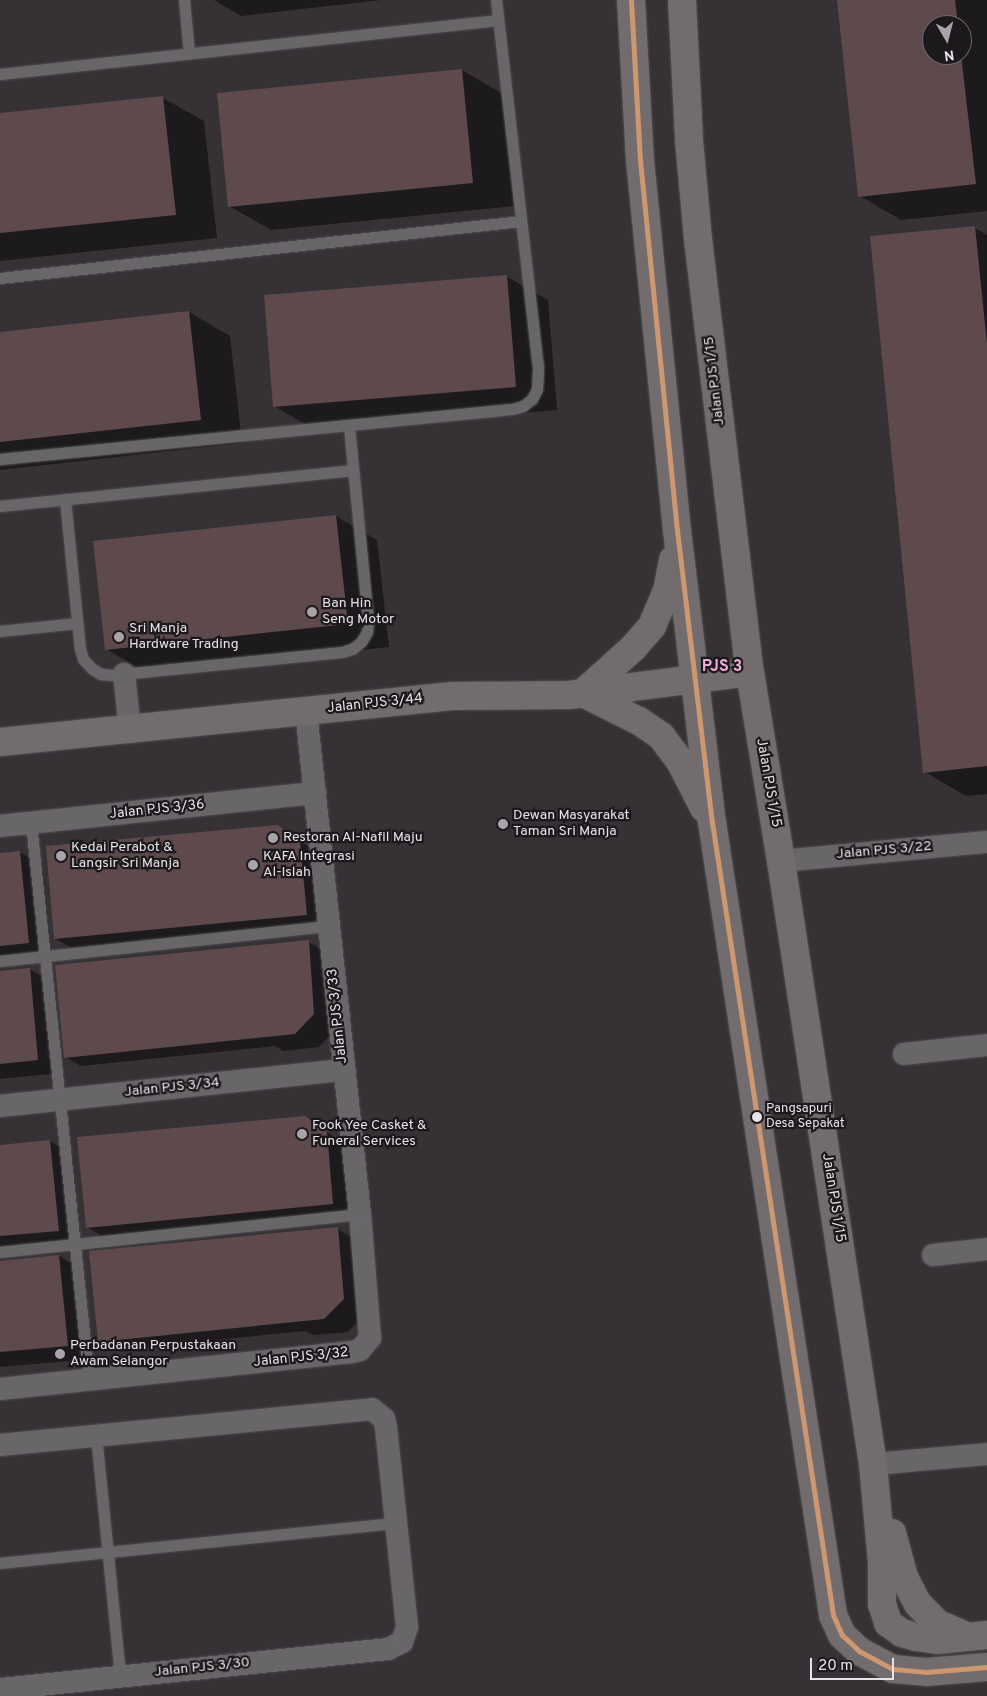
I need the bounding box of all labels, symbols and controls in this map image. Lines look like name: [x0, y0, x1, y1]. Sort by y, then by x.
north arrow: [922, 15, 972, 65]
text: N: [943, 45, 955, 63]
street label: Jalan PJS 1/15: [701, 335, 729, 427]
place label: Ban Hin Seng Motor: [322, 596, 394, 628]
marker: Ban Hin Seng Motor: [306, 606, 318, 618]
place label: Sri Manja Hardware Trading: [129, 621, 239, 654]
marker: Sri Manja Hardware Trading: [113, 631, 125, 643]
district label: PJS 3: [702, 657, 742, 677]
street label: Jalan PJS 3/44: [326, 691, 424, 717]
street label: Jalan PJS 1/15: [752, 737, 784, 829]
street label: Jalan PJS 3/36: [109, 797, 205, 823]
place label: Dewan Masyarakat Taman Sri Manja: [513, 808, 630, 840]
marker: Dewan Masyarakat Taman Sri Manja: [497, 818, 509, 830]
place label: Restoran Al-Nafil Maju: [283, 830, 423, 846]
marker: Restoran Al-Nafil Maju: [267, 832, 279, 844]
street label: Jalan PJS 3/22: [836, 838, 932, 864]
place label: Kedai Perabot & Langsir Sri Manja: [71, 840, 179, 872]
place label: KAFA Integrasi Al-Islah: [263, 849, 355, 882]
marker: Kedai Perabot & Langsir Sri Manja: [55, 850, 67, 862]
marker: KAFA Integrasi Al-Islah: [247, 859, 259, 871]
street label: Jalan PJS 3/33: [325, 968, 351, 1064]
street label: Jalan PJS 3/34: [123, 1075, 221, 1101]
place label: Pangsapuri Desa Sepakat: [766, 1102, 845, 1133]
marker: Pangsapuri Desa Sepakat: [752, 1112, 762, 1122]
place label: Fook Yee Casket & Funeral Services: [312, 1118, 427, 1150]
marker: Fook Yee Casket & Funeral Services: [296, 1128, 308, 1140]
street label: Jalan PJS 1/15: [818, 1152, 848, 1244]
place label: Perbadanan Perpustakaan Awam Selangor: [70, 1338, 236, 1370]
street label: Jalan PJS 3/32: [253, 1345, 349, 1371]
marker: Perbadanan Perpustakaan Awam Selangor: [54, 1348, 66, 1360]
scale bar: [812, 1648, 896, 1680]
street label: Jalan PJS 3/30: [153, 1655, 251, 1681]
text: 20 m: [818, 1657, 853, 1676]

